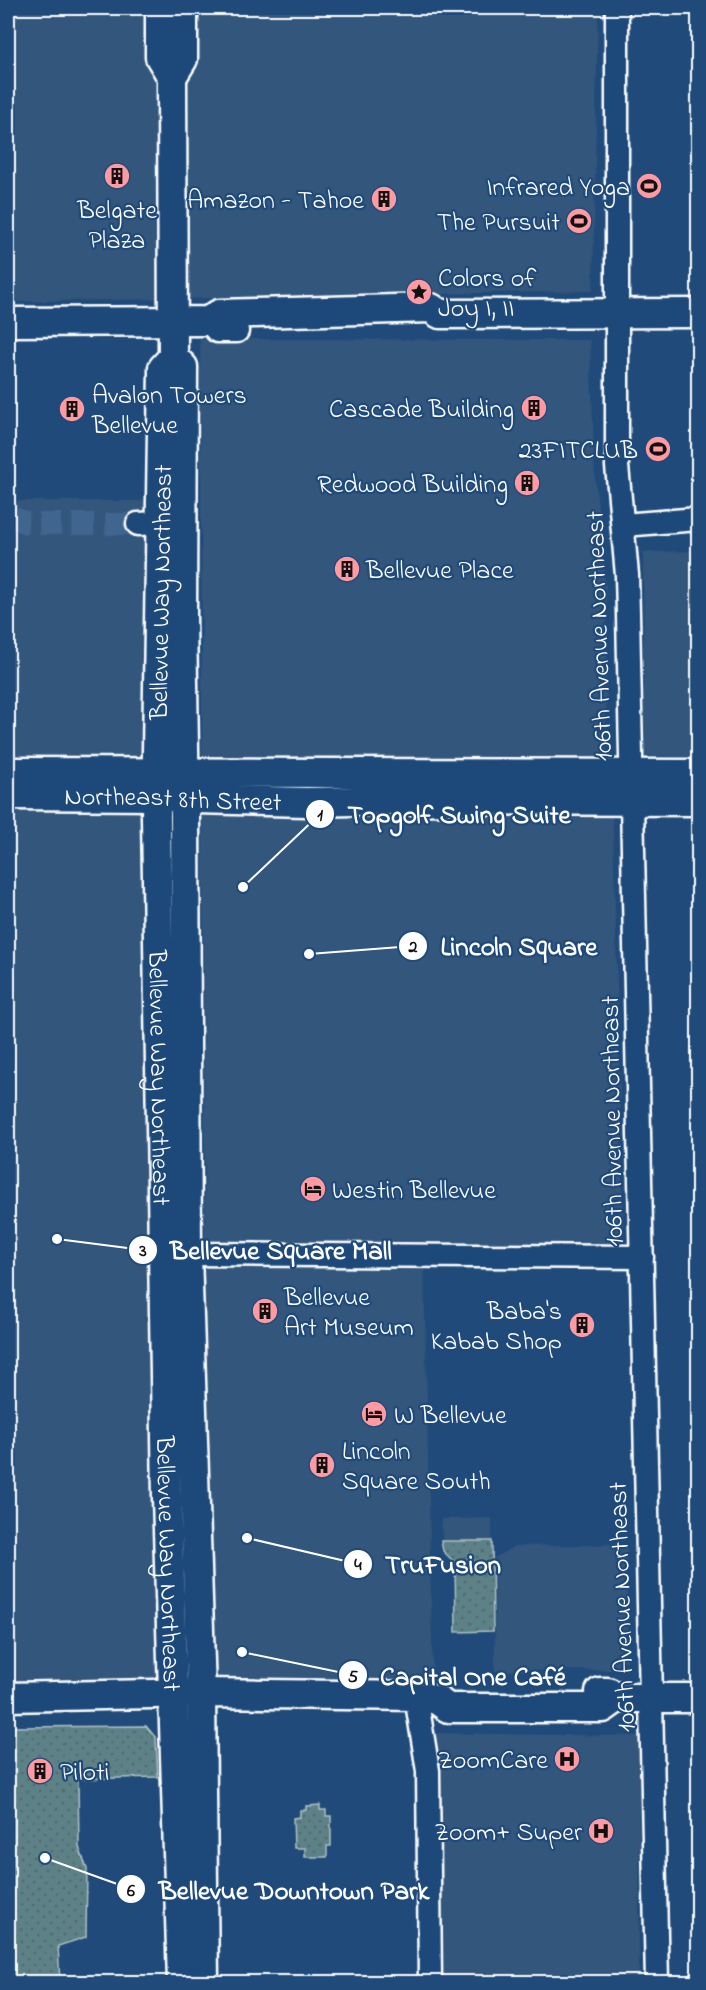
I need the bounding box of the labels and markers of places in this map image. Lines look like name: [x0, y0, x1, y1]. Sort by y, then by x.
building icon: Belgate Plaza: [102, 161, 132, 191]
place label: Infrared Yoga: [486, 170, 630, 208]
sports icon: Infrared Yoga: [634, 171, 664, 201]
place label: Amazon - Tahoe: [187, 183, 364, 221]
building icon: Amazon - Tahoe: [369, 184, 399, 214]
place label: Belgate Plaza: [76, 193, 157, 261]
place label: The Pursuit: [437, 205, 560, 243]
sports icon: The Pursuit: [564, 206, 594, 236]
place label: Colors of Joy I, II: [438, 261, 537, 329]
place icon: Colors of Joy I, II: [404, 277, 434, 307]
place label: Avalon Towers Bellevue: [91, 378, 247, 446]
place label: Cascade Building: [329, 392, 514, 430]
building icon: Cascade Building: [519, 393, 549, 423]
building icon: Avalon Towers Bellevue: [57, 394, 87, 424]
place label: 23FITCLUB: [519, 433, 638, 471]
sports icon: 23FITCLUB: [643, 434, 673, 464]
place label: Redwood Building: [317, 467, 508, 505]
building icon: Redwood Building: [512, 468, 542, 498]
place label: Bellevue Place: [365, 553, 514, 591]
building icon: Bellevue Place: [332, 554, 362, 584]
callout: Topgolf Swing Suite: [305, 791, 583, 836]
callout: Lincoln Square: [398, 923, 609, 968]
place label: Westin Bellevue: [332, 1173, 496, 1211]
hotel icon: Westin Bellevue: [298, 1174, 328, 1204]
callout: Bellevue Square Mall: [128, 1227, 404, 1272]
place label: Bellevue Art Museum: [283, 1280, 414, 1348]
place label: Baba's Kabab Shop: [431, 1294, 562, 1362]
building icon: Bellevue Art Museum: [250, 1296, 280, 1326]
building icon: Baba's Kabab Shop: [567, 1310, 597, 1340]
place label: W Bellevue: [394, 1398, 507, 1436]
hotel icon: W Bellevue: [359, 1399, 389, 1429]
place label: Lincoln Square South: [342, 1434, 491, 1502]
building icon: Lincoln Square South: [307, 1450, 337, 1480]
callout: TruFusion: [343, 1541, 513, 1586]
callout: Capital One Café: [338, 1653, 579, 1698]
place label: ZoomCare: [438, 1743, 548, 1781]
hospital icon: ZoomCare: [552, 1744, 582, 1774]
place label: Piloti: [60, 1755, 109, 1793]
building icon: Piloti: [25, 1756, 55, 1786]
place label: Zoom+ Super: [434, 1815, 583, 1853]
hospital icon: Zoom+ Super: [586, 1816, 616, 1846]
callout: Bellevue Downtown Park: [116, 1867, 441, 1912]

